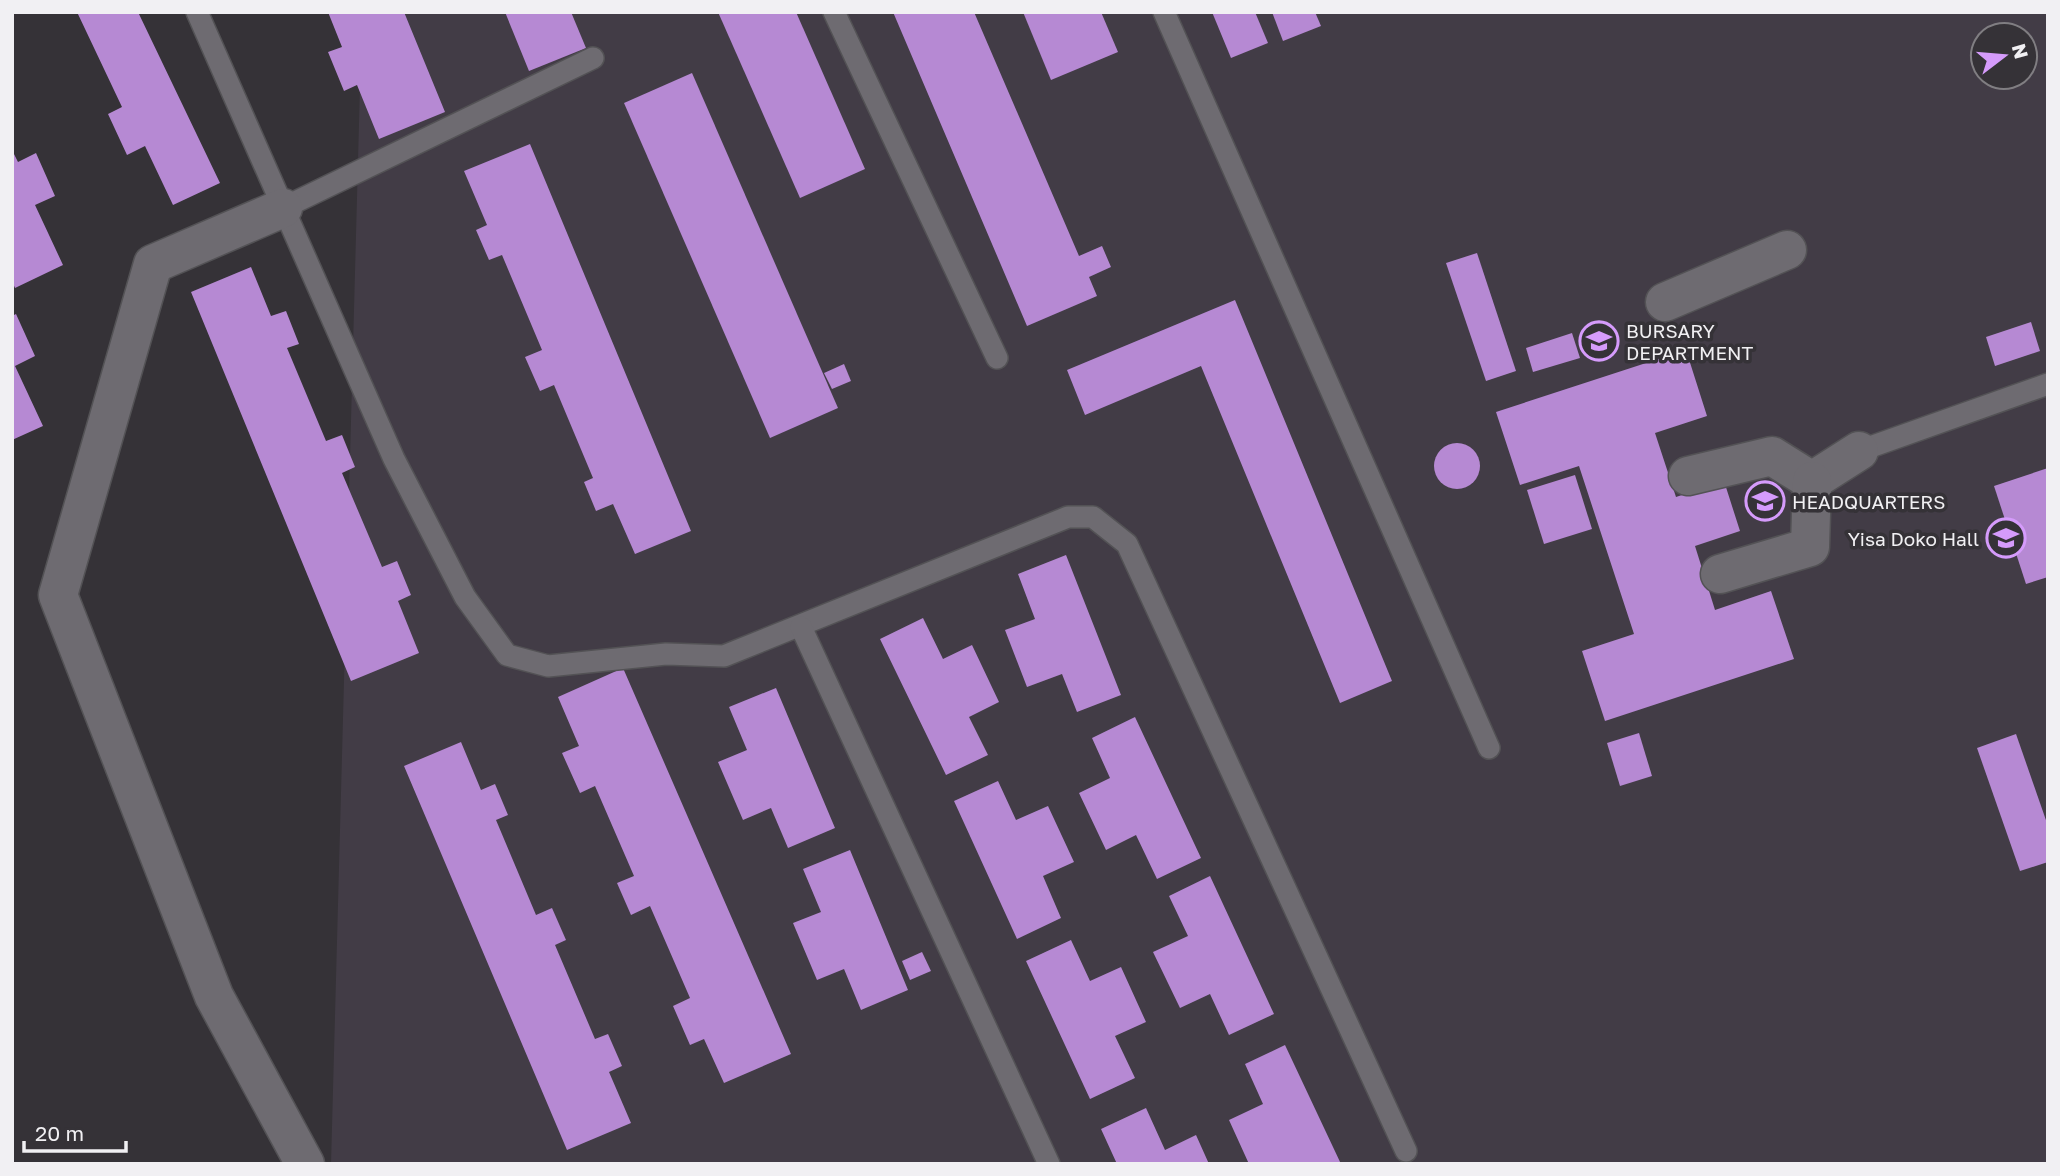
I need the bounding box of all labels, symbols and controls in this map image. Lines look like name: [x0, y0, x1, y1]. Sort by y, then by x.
north arrow: [1969, 21, 2039, 91]
text: N: [2008, 41, 2034, 61]
place label: BURSARY DEPARTMENT: [1626, 319, 1753, 364]
school or university icon: BURSARY DEPARTMENT: [1578, 320, 1620, 362]
school or university icon: HEADQUARTERS: [1744, 480, 1786, 522]
place label: HEADQUARTERS: [1792, 490, 1945, 513]
school or university icon: Yisa Doko Hall: [1985, 517, 2027, 559]
place label: Yisa Doko Hall: [1848, 527, 1979, 550]
scale bar: [24, 1110, 126, 1154]
text: 20 m: [35, 1120, 84, 1146]

